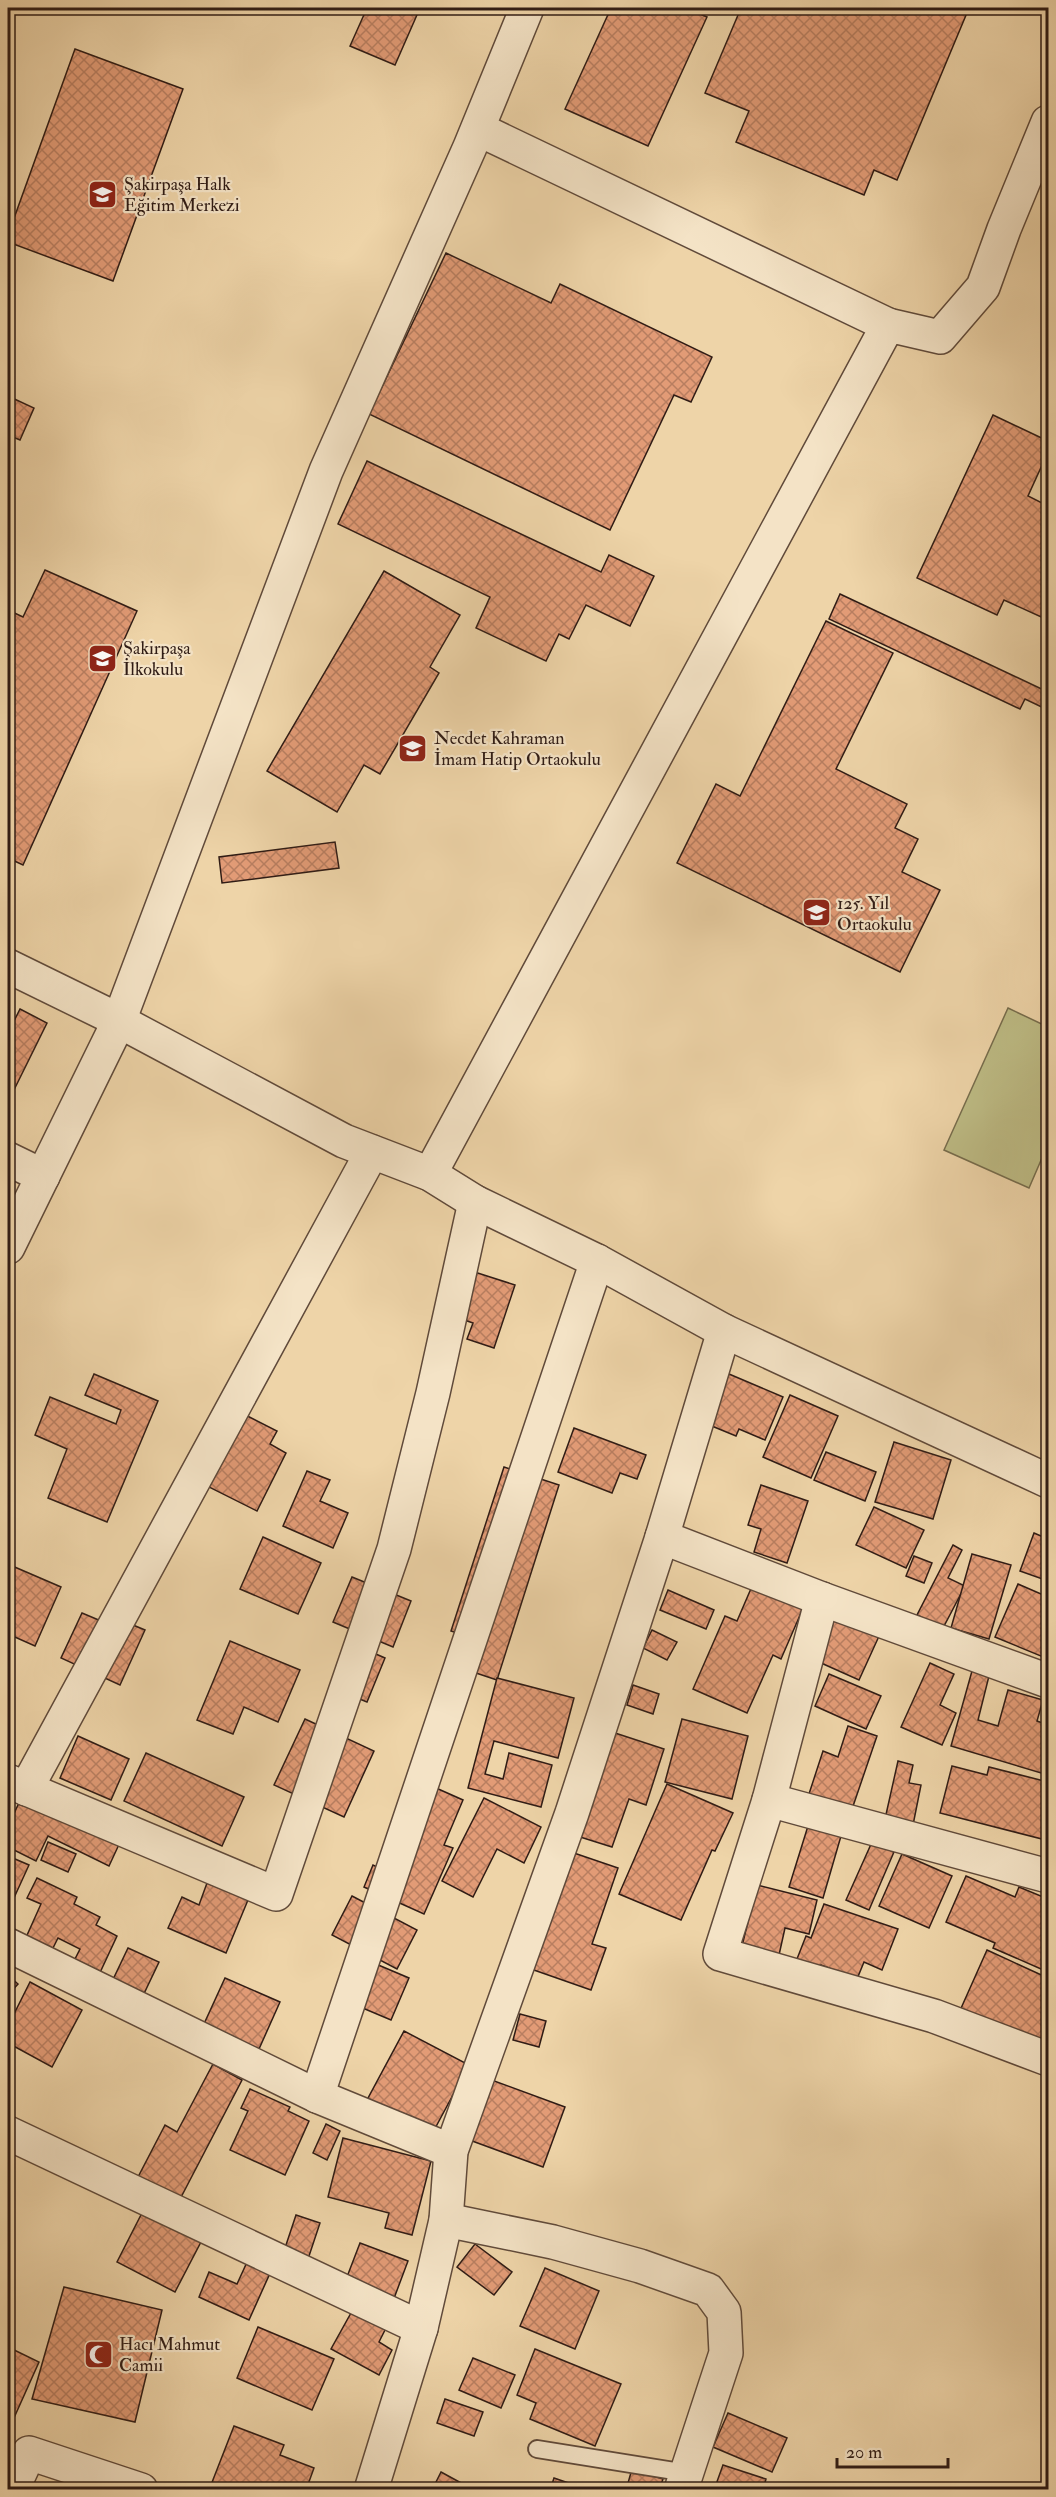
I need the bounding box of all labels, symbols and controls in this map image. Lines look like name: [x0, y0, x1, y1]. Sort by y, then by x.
place label: Şakirpaşa Halk Eğitim Merkezi: [124, 173, 240, 217]
school or university icon: Şakirpaşa Halk Eğitim Merkezi: [87, 178, 119, 210]
place label: Şakirpaşa İlkokulu: [123, 637, 191, 681]
school or university icon: Şakirpaşa İlkokulu: [86, 642, 118, 674]
place label: Necdet Kahraman İmam Hatip Ortaokulu: [434, 727, 601, 771]
school or university icon: Necdet Kahraman İmam Hatip Ortaokulu: [397, 732, 429, 764]
place label: 125. Yıl Ortaokulu: [837, 892, 912, 936]
school or university icon: 125. Yıl Ortaokulu: [800, 897, 832, 929]
place label: Hacı Mahmut Camii: [119, 2333, 220, 2377]
mosque icon: Hacı Mahmut Camii: [82, 2338, 114, 2370]
scale bar: [837, 2431, 948, 2469]
text: 20 m: [846, 2441, 882, 2464]

